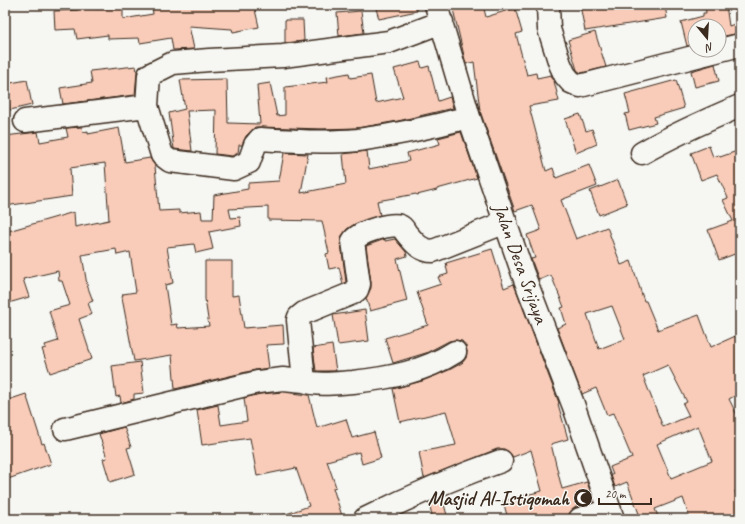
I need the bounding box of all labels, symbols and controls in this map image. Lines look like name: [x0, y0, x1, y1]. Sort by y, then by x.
north arrow: [687, 18, 727, 58]
text: N: [703, 40, 715, 56]
street label: Jalan Desa Srijaya: [487, 199, 554, 328]
scale bar: [599, 480, 651, 506]
place label: Masjid Al-Istiqomah: [428, 486, 570, 511]
text: 20 m: [605, 486, 627, 502]
mosque icon: Masjid Al-Istiqomah: [572, 487, 594, 509]

